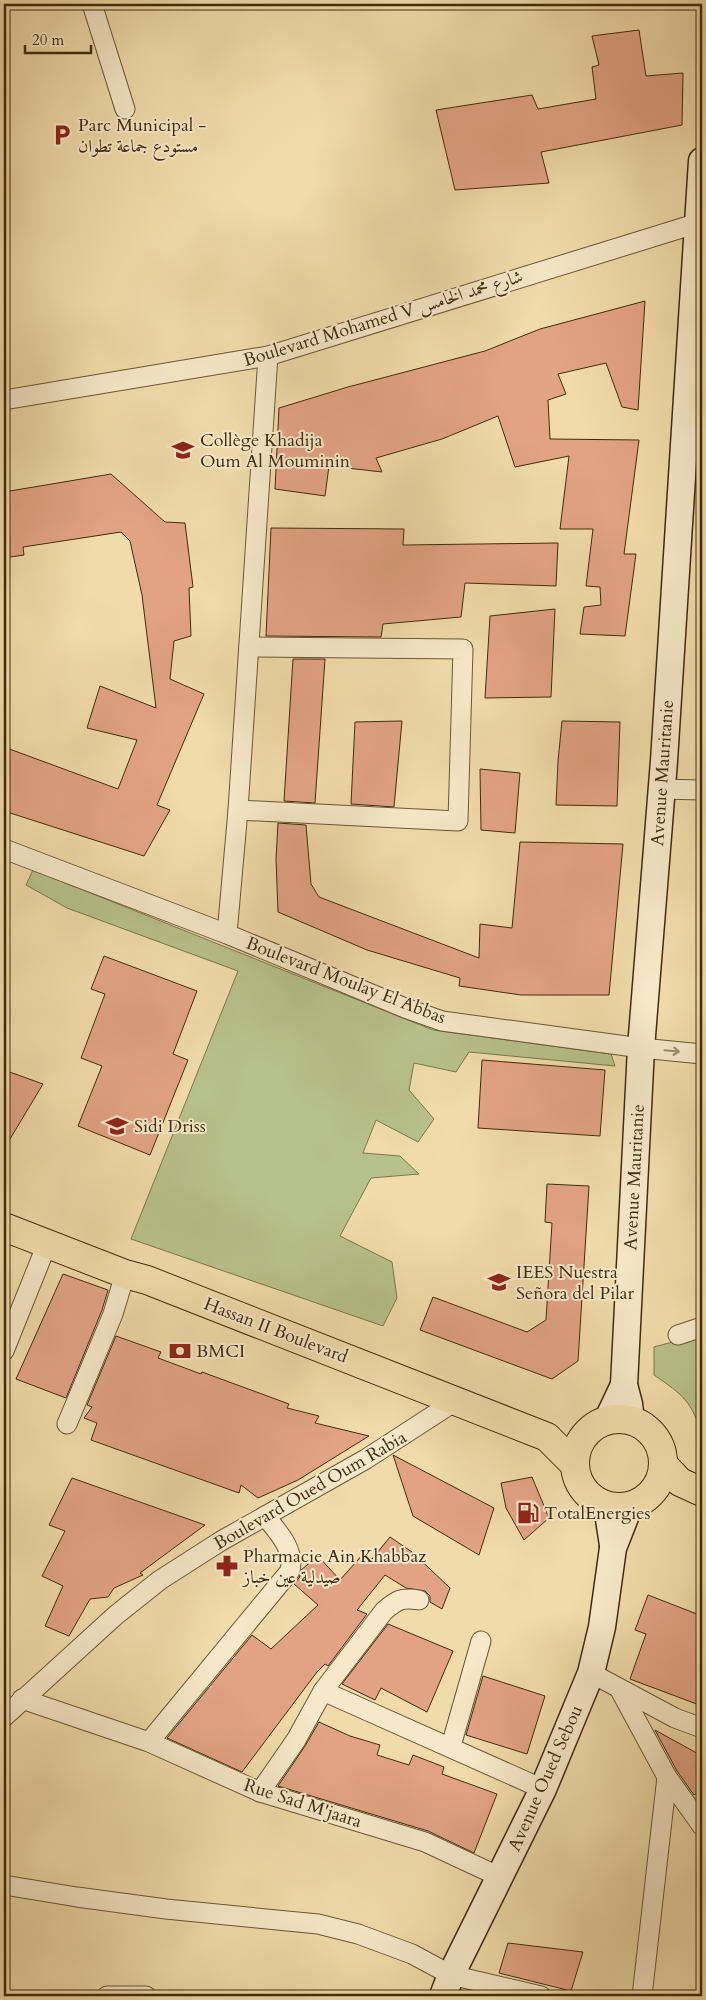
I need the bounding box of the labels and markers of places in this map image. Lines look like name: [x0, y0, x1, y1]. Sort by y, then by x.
place label: Parc Municipal - مستودع جماعة تطوان: [78, 113, 206, 161]
parking icon: Parc Municipal - مستودع جماعة تطوان: [49, 122, 75, 148]
place label: Collège Khadija Oum Al Mouminin: [200, 428, 351, 474]
school or university icon: Collège Khadija Oum Al Mouminin: [170, 437, 196, 463]
school or university icon: Sidi Driss: [104, 1113, 130, 1139]
place label: Sidi Driss: [134, 1114, 206, 1139]
place label: IEES Nuestra Señora del Pilar: [516, 1260, 635, 1306]
school or university icon: IEES Nuestra Señora del Pilar: [486, 1269, 512, 1295]
bank icon: BMCI: [167, 1338, 193, 1364]
place label: BMCI: [196, 1339, 245, 1364]
fuel station icon: TotalEnergies: [515, 1500, 541, 1526]
place label: TotalEnergies: [544, 1501, 650, 1526]
place label: Pharmacie Ain Khabbaz صيدلية عين خباز: [241, 1544, 426, 1590]
pharmacy icon: Pharmacie Ain Khabbaz صيدلية عين خباز: [214, 1553, 240, 1579]

